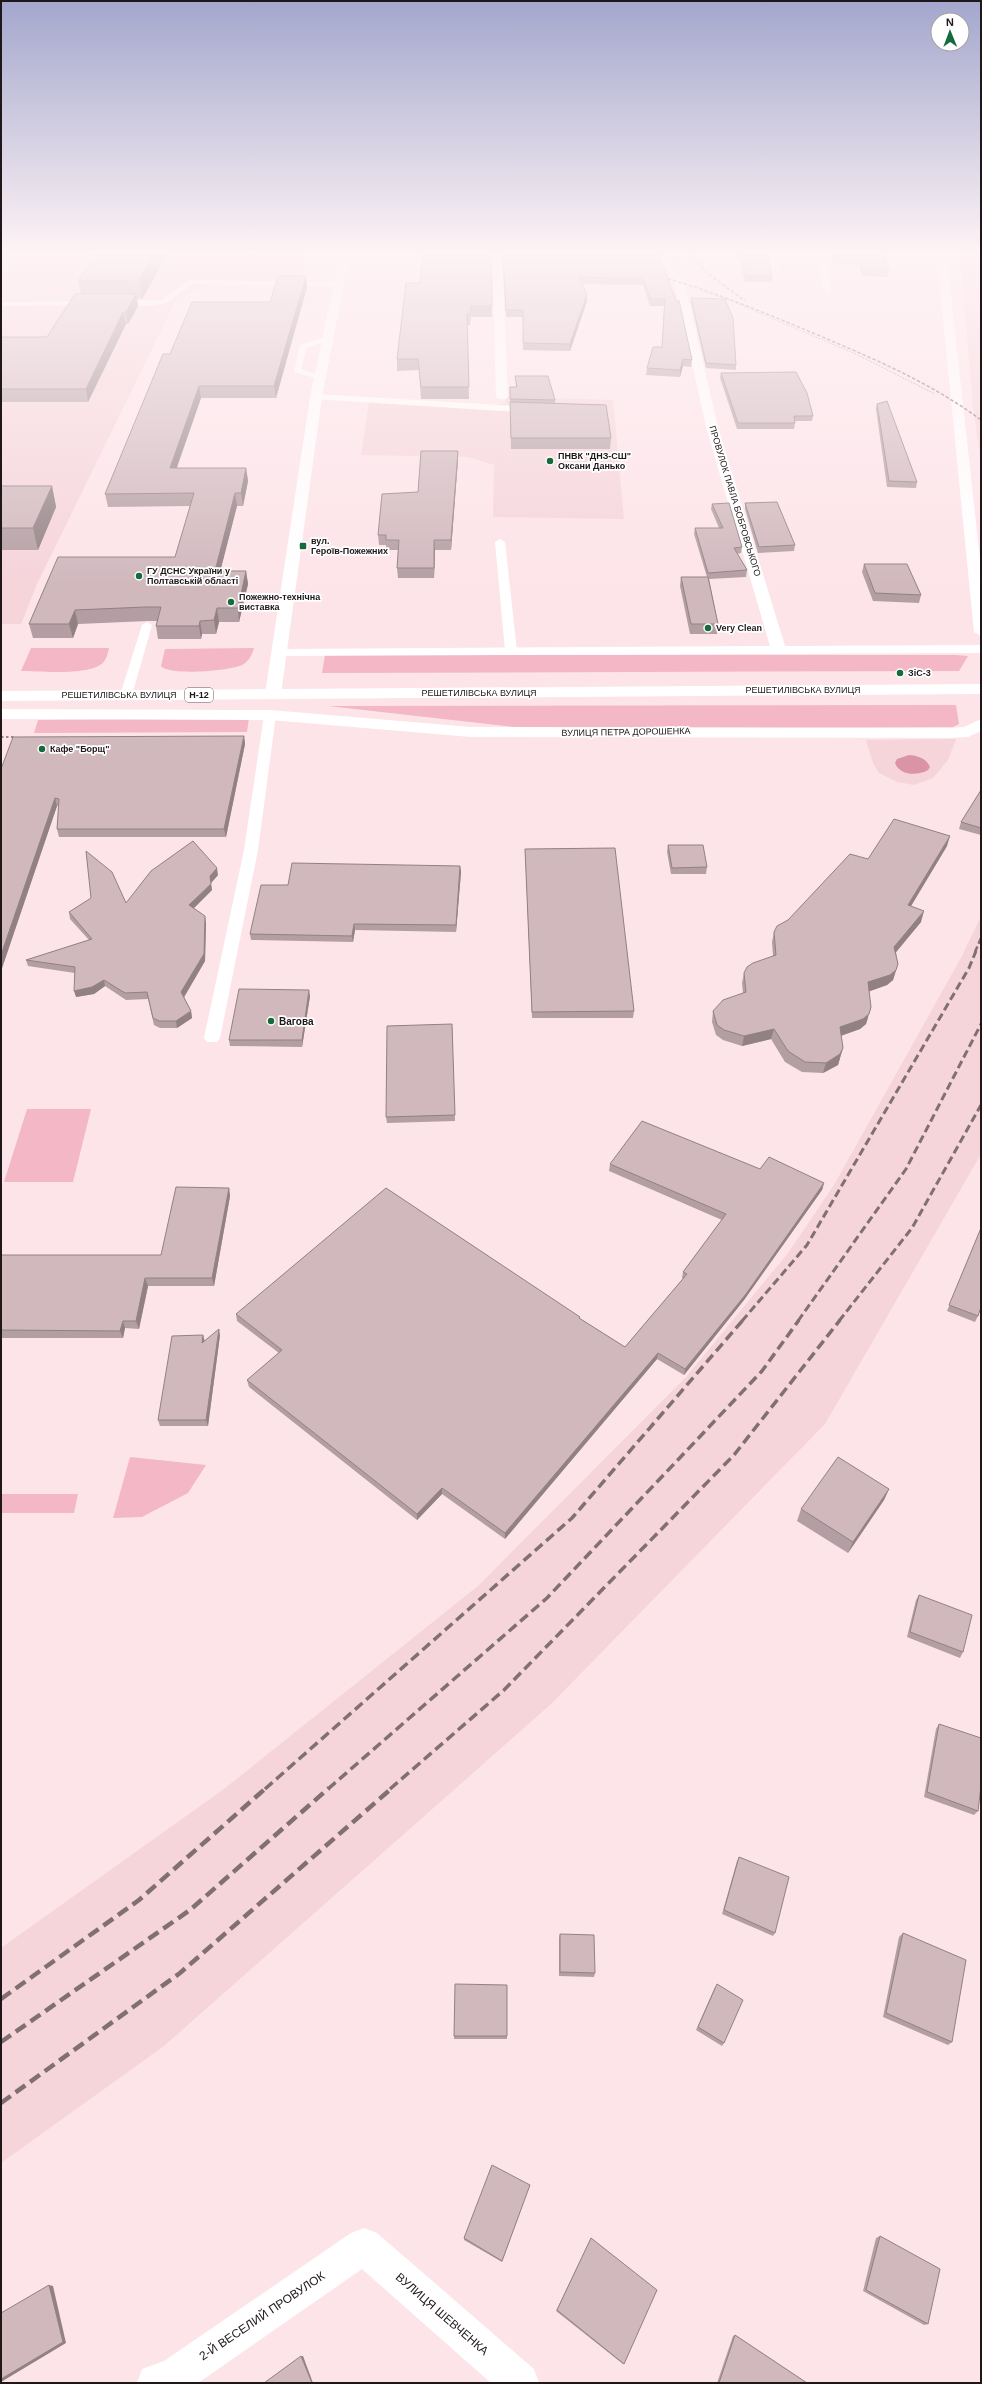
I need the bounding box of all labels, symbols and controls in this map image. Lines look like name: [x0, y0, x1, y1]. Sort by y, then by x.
north arrow: [930, 12, 970, 52]
text: N: [946, 16, 954, 28]
street label: ПРОВУЛОК ПАВЛА БОБРОВСЬКОГО: [707, 424, 763, 578]
place label: ПНВК "ДНЗ-СШ" Оксани Данько: [558, 451, 631, 471]
marker: ПНВК "ДНЗ-СШ" Оксани Данько: [545, 456, 555, 466]
place label: вул. Героїв-Пожежних: [311, 536, 388, 556]
marker: вул. Героїв-Пожежних: [298, 541, 308, 551]
place label: ГУ ДСНС України у Полтавській області: [147, 566, 238, 586]
marker: ГУ ДСНС України у Полтавській області: [134, 571, 144, 581]
place label: Пожежно-технічна виставка: [239, 592, 321, 612]
marker: Пожежно-технічна виставка: [226, 597, 236, 607]
marker: Very Clean: [703, 623, 713, 633]
place label: Very Clean: [716, 623, 762, 633]
marker: ЗіС-3: [895, 668, 905, 678]
place label: ЗіС-3: [908, 668, 931, 678]
street label: РЕШЕТИЛІВСЬКА ВУЛИЦЯ: [745, 685, 861, 695]
road number: Н-12: [185, 688, 213, 702]
street label: РЕШЕТИЛІВСЬКА ВУЛИЦЯ: [421, 688, 537, 698]
street label: РЕШЕТИЛІВСЬКА ВУЛИЦЯ: [61, 690, 177, 700]
street label: ВУЛИЦЯ ПЕТРА ДОРОШЕНКА: [561, 726, 691, 738]
marker: Кафе "Борщ": [37, 744, 47, 754]
place label: Кафе "Борщ": [50, 744, 109, 754]
marker: Вагова: [266, 1016, 276, 1026]
place label: Вагова: [279, 1016, 314, 1027]
street label: 2-Й ВЕСЕЛИЙ ПРОВУЛОК: [196, 2268, 327, 2363]
street label: ВУЛИЦЯ ШЕВЧЕНКА: [393, 2270, 491, 2358]

